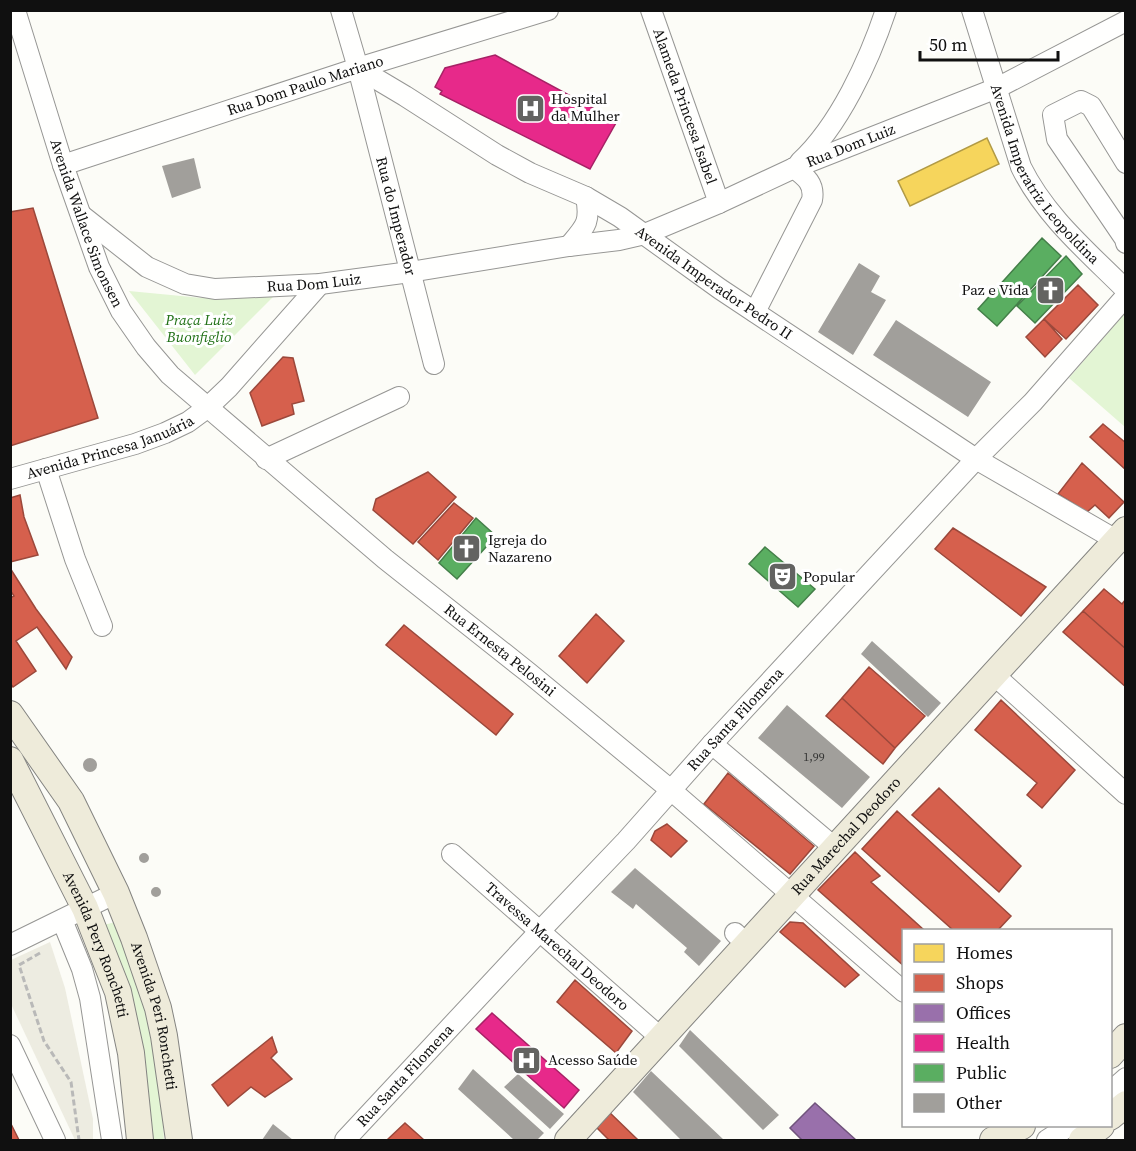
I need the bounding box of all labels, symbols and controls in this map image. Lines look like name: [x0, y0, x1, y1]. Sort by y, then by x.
scale bar: [920, 24, 1058, 62]
street label: Alameda Princesa Isabel: [648, 25, 723, 187]
text: 50 m: [929, 32, 967, 57]
street label: Rua Dom Paulo Mariano: [224, 50, 386, 120]
street label: Avenida Imperatriz Leopoldina: [986, 81, 1105, 269]
place label: Hospital da Mulher: [551, 88, 621, 126]
hospital icon: Hospital da Mulher: [514, 92, 546, 124]
street label: Rua Dom Luiz: [803, 118, 898, 172]
street label: Avenida Wallace Simonsen: [46, 136, 129, 311]
street label: Rua do Imperador: [371, 154, 422, 278]
street label: Avenida Imperador Pedro II: [631, 221, 797, 344]
street label: Rua Dom Luiz: [266, 268, 362, 297]
church icon: Paz e Vida: [1034, 274, 1066, 306]
place label: Paz e Vida: [961, 279, 1029, 300]
park label: Praça Luiz Buonfiglio: [164, 309, 234, 347]
street label: Avenida Princesa Januária: [24, 410, 198, 484]
place label: Igreja do Nazareno: [488, 529, 552, 567]
church icon: Igreja do Nazareno: [451, 533, 483, 565]
theatre icon: Popular: [766, 561, 798, 593]
place label: Popular: [803, 566, 856, 587]
street label: Rua Ernesta Pelosini: [440, 599, 561, 701]
street label: Rua Santa Filomena: [682, 662, 788, 775]
house number: 1,99: [803, 749, 825, 765]
street label: Rua Marechal Deodoro: [786, 772, 905, 899]
street label: Avenida Pery Ronchetti: [58, 867, 134, 1019]
street label: Travessa Marechal Deodoro: [481, 877, 634, 1015]
legend: [902, 929, 1112, 1127]
street label: Avenida Peri Ronchetti: [126, 939, 183, 1092]
text: Homes: [956, 940, 1013, 965]
text: Shops: [956, 970, 1004, 995]
text: Offices: [956, 1000, 1011, 1025]
street label: Rua Santa Filomena: [351, 1019, 458, 1131]
text: Health: [956, 1030, 1010, 1055]
hospital icon: Acesso Saúde: [511, 1044, 543, 1076]
place label: Acesso Saúde: [548, 1049, 638, 1070]
text: Public: [956, 1060, 1007, 1085]
text: Other: [956, 1090, 1003, 1115]

